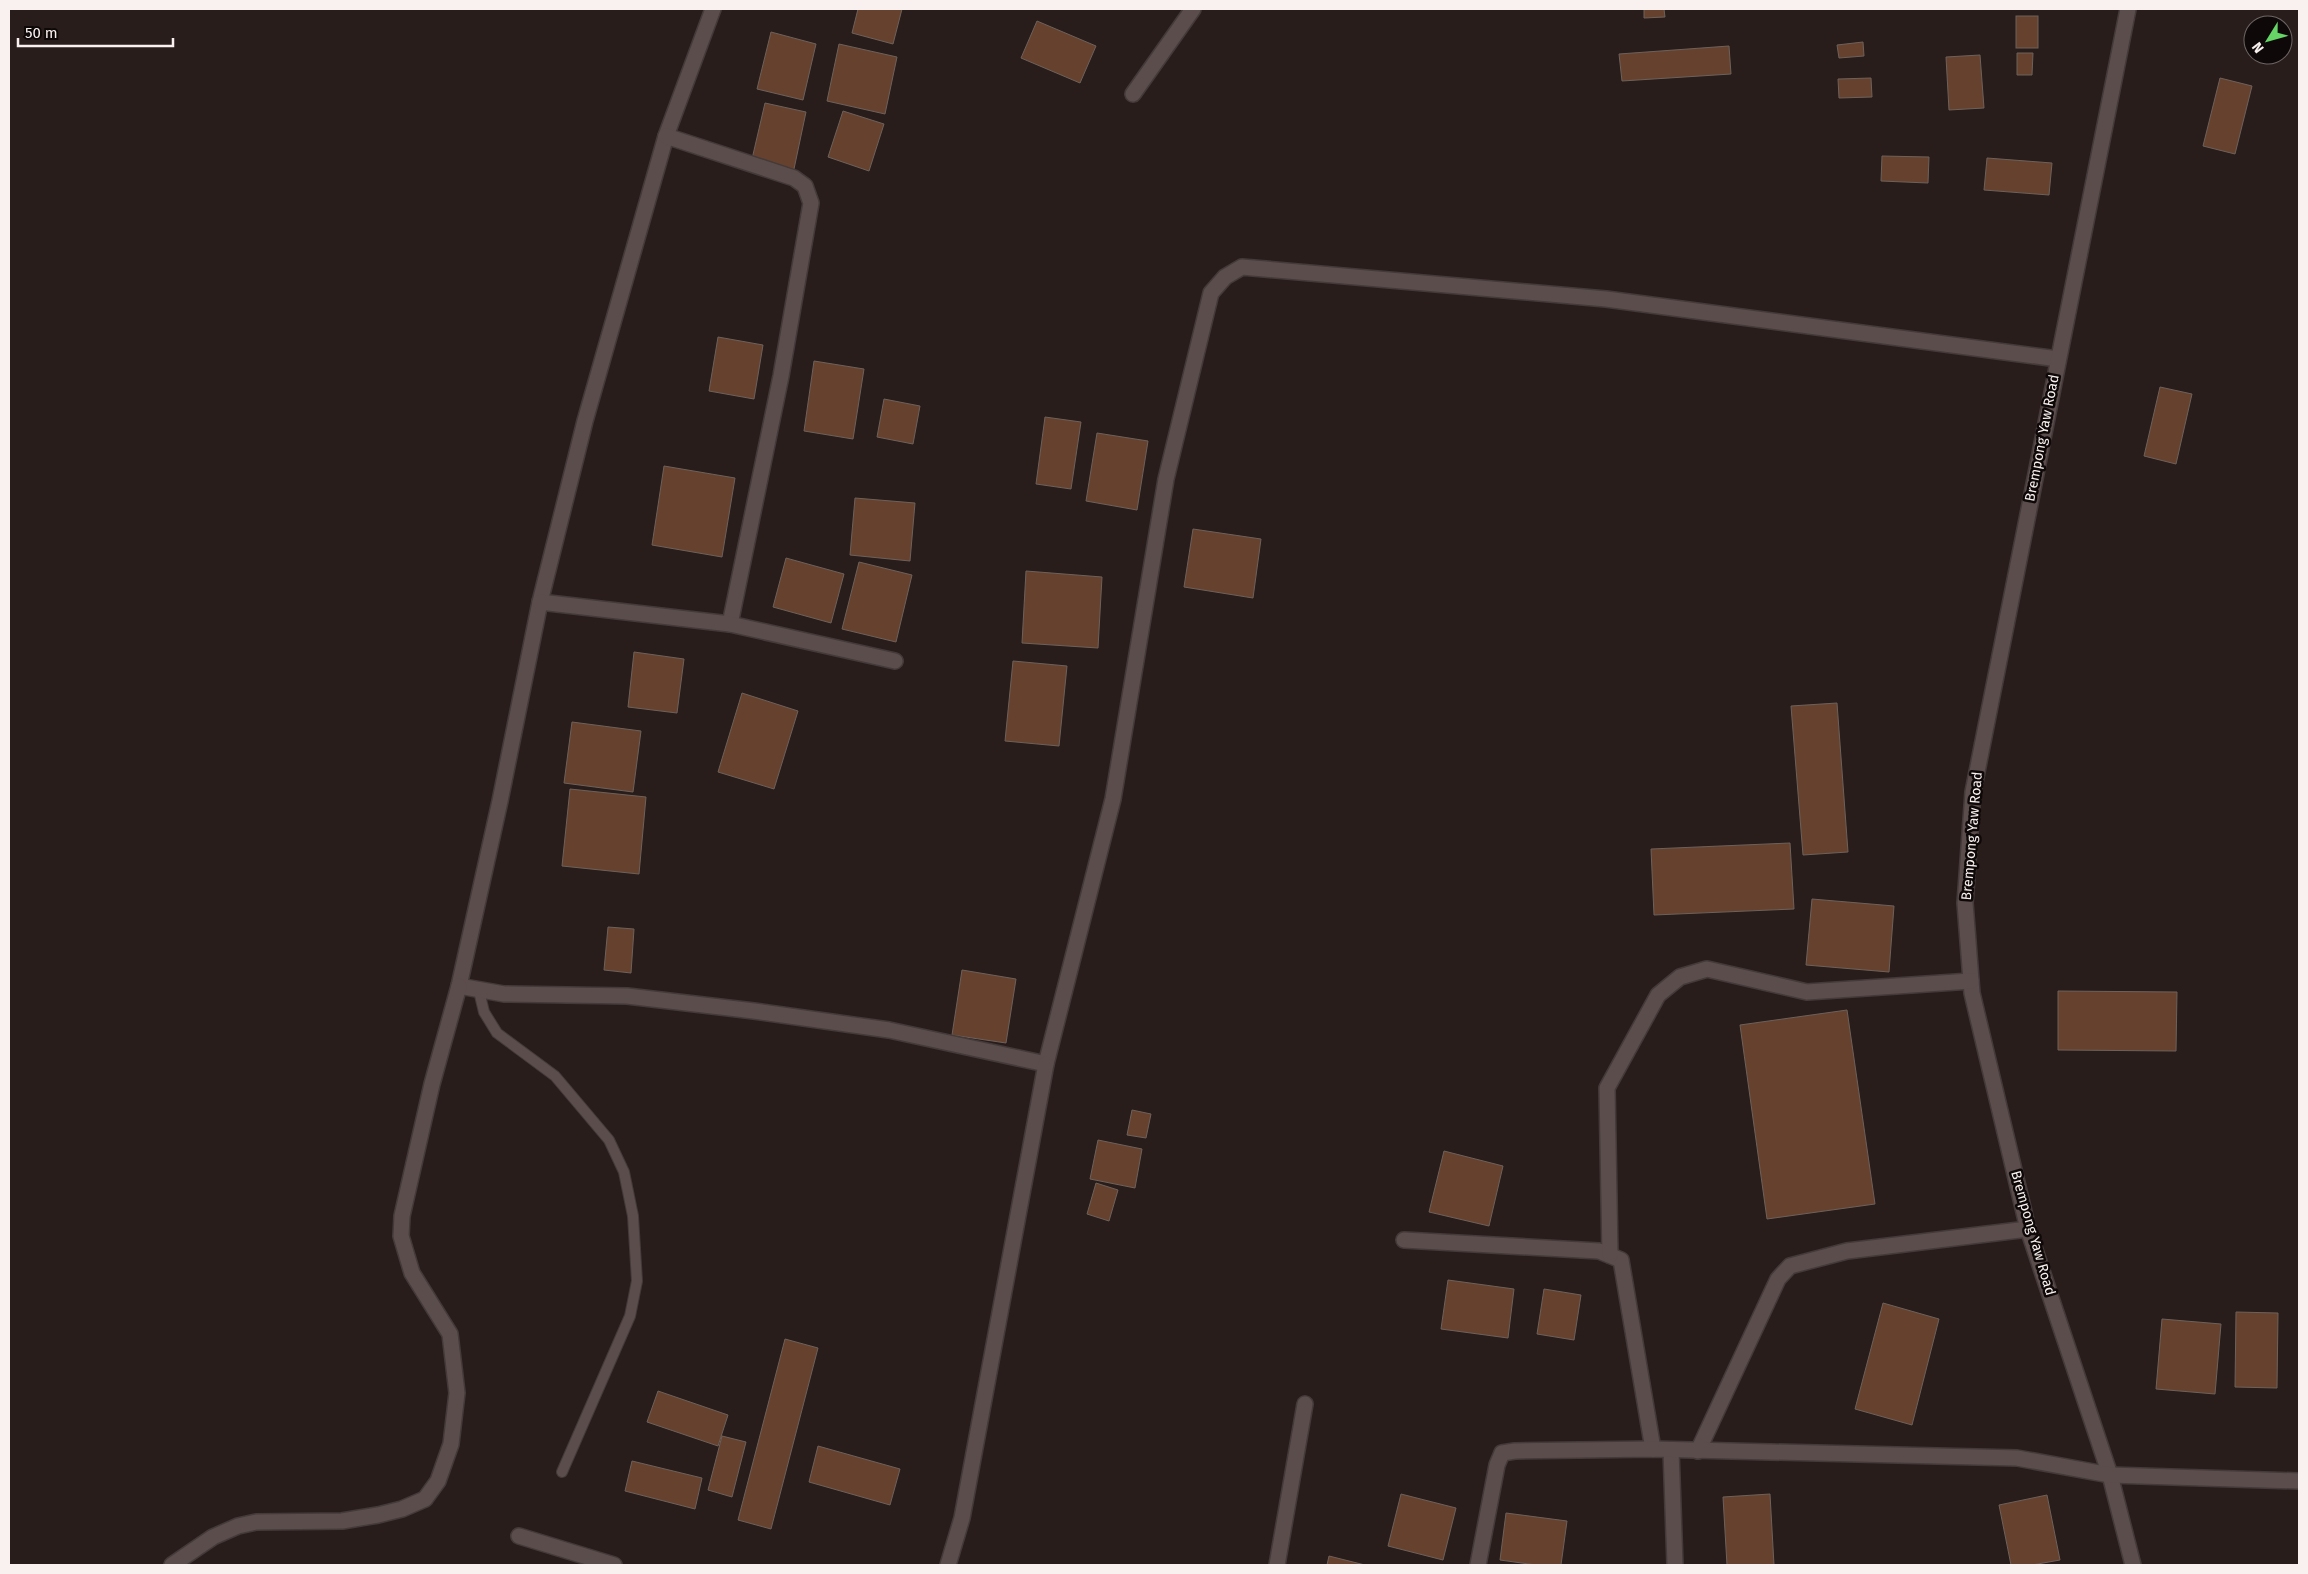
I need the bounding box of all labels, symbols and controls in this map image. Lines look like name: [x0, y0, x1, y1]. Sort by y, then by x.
scale bar: [18, 15, 172, 47]
north arrow: [2243, 15, 2293, 65]
text: 50 m: [25, 24, 58, 42]
text: N: [2248, 39, 2268, 56]
street label: Brempong Yaw Road: [2021, 373, 2063, 503]
street label: Brempong Yaw Road: [1958, 771, 1986, 901]
street label: Brempong Yaw Road: [2007, 1169, 2059, 1297]

